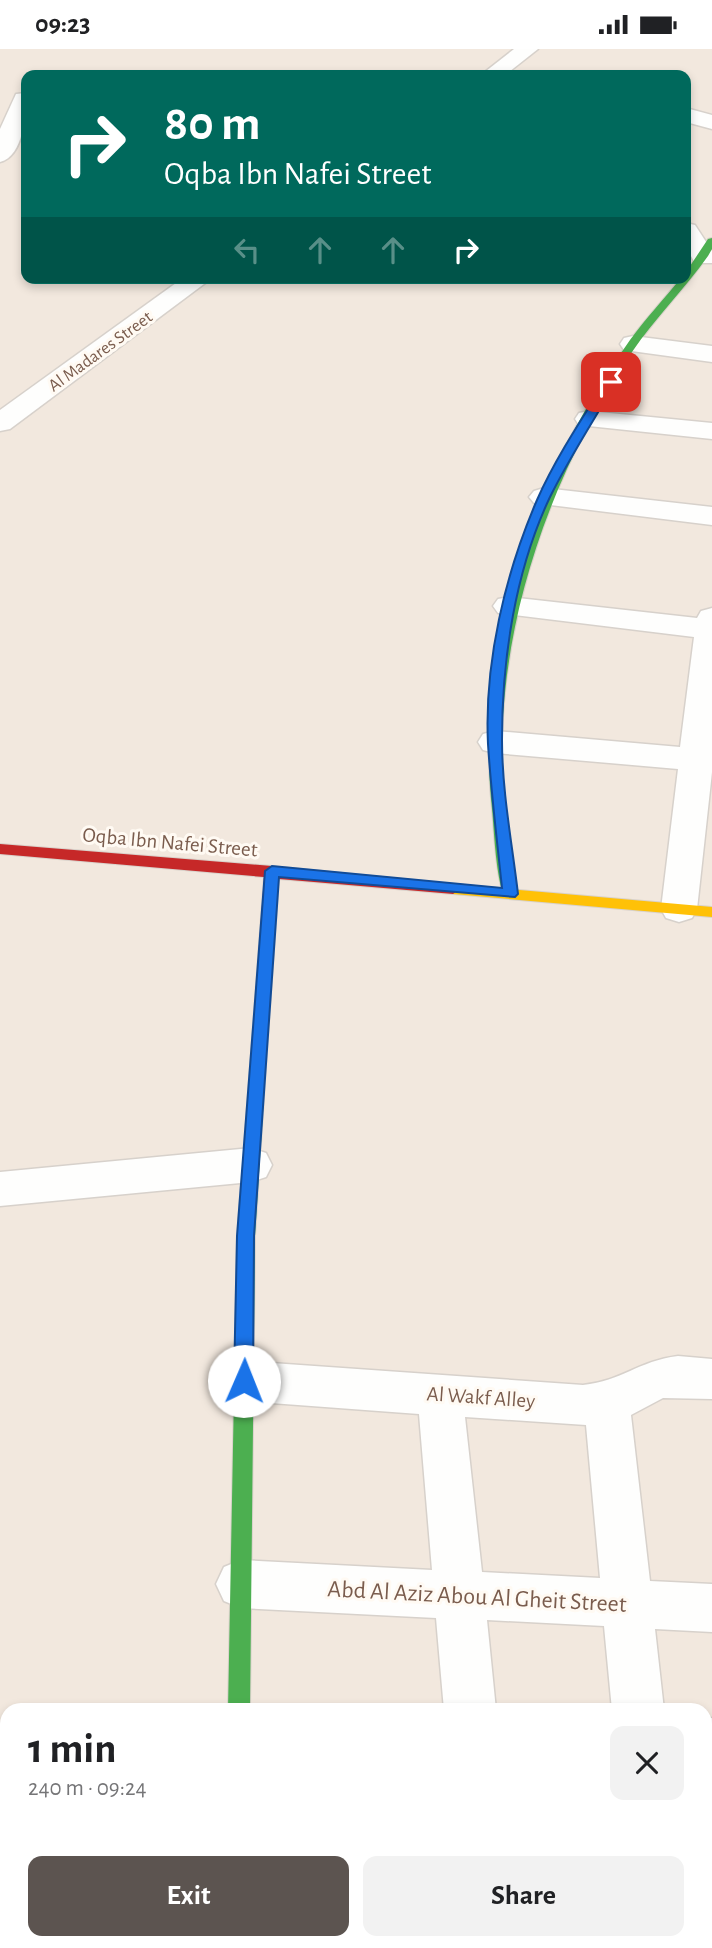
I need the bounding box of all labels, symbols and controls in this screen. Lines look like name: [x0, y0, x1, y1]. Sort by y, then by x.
text: 09:23: [35, 11, 91, 37]
icon: right: [49, 98, 140, 189]
text: 80 m: [164, 100, 261, 149]
text: Oqba Ibn Nafei Street: [164, 158, 432, 190]
icon: left: [228, 231, 266, 269]
icon: ahead: [301, 231, 339, 269]
icon: ahead: [374, 231, 412, 269]
icon: right: [447, 231, 485, 269]
street label: Al Madares Street: [45, 308, 156, 395]
pin: [581, 352, 641, 412]
icon: arrive: [592, 363, 630, 401]
street label: Oqba Ibn Nafei Street: [82, 824, 259, 861]
position arrow: [207, 1344, 281, 1418]
street label: Al Wakf Alley: [426, 1383, 536, 1412]
street label: Abd Al Aziz Abou Al Gheit Street: [327, 1577, 627, 1617]
button: close: [610, 1726, 684, 1800]
text: 1 min: [28, 1728, 117, 1770]
text: 240 m · 09:24: [28, 1777, 146, 1800]
button: Exit: [28, 1856, 349, 1936]
button: Share: [363, 1856, 684, 1936]

